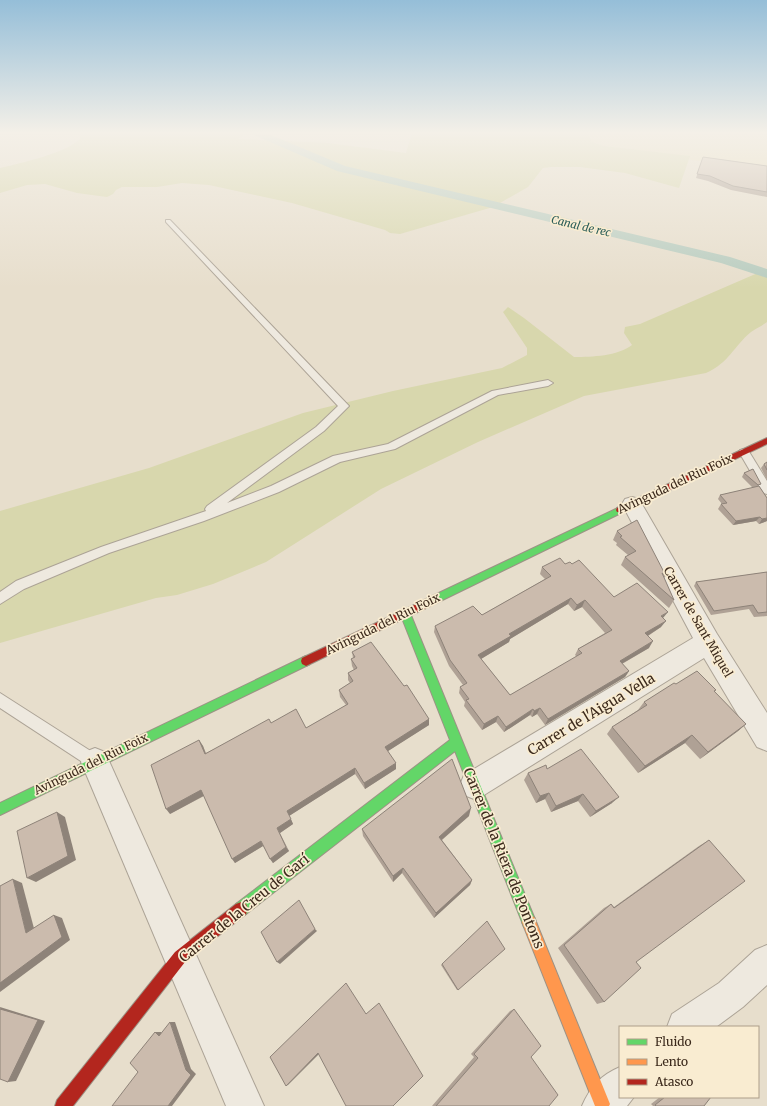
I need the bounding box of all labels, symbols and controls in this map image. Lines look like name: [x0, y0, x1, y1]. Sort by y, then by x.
water label: Canal de rec: [550, 212, 612, 240]
street label: Avinguda del Riu Foix: [614, 450, 735, 517]
street label: Carrer de Sant Miquel: [661, 564, 736, 680]
street label: Avinguda del Riu Foix: [322, 589, 443, 658]
street label: Carrer de l'Aigua Vella: [524, 669, 658, 759]
street label: Avinguda del Riu Foix: [30, 729, 151, 798]
street label: Carrer de la Riera de Pontons: [459, 765, 549, 951]
street label: Carrer de la Creu de Garí: [175, 850, 313, 966]
legend: [619, 1026, 759, 1098]
text: Fluido: [655, 1034, 692, 1049]
text: Lento: [655, 1054, 688, 1069]
text: Atasco: [654, 1074, 693, 1089]

